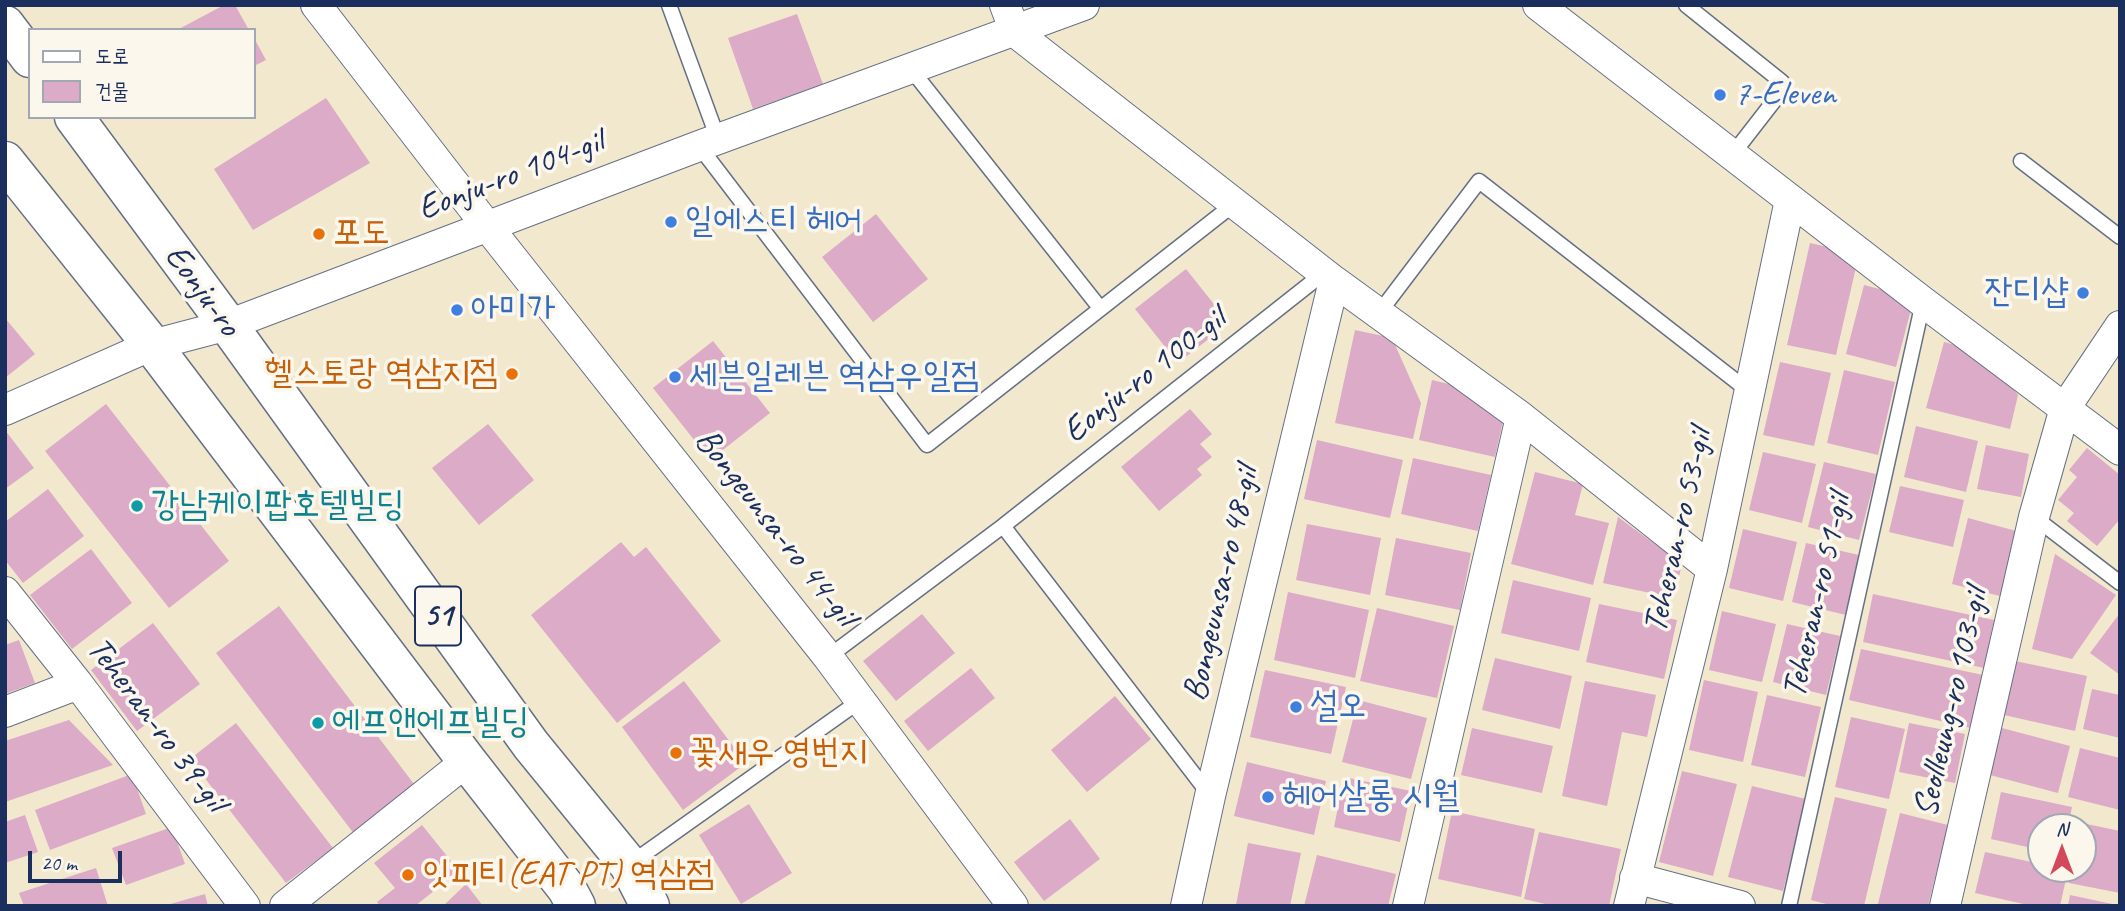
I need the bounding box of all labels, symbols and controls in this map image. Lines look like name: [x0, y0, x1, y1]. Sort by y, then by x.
legend: [28, 28, 256, 119]
text: 도로: [95, 43, 129, 69]
place label: 7-Eleven: [1734, 74, 1836, 116]
text: 건물: [95, 78, 129, 104]
marker: 7-Eleven: [1712, 87, 1728, 103]
street label: Eonju-ro 104-gil: [412, 121, 610, 231]
place label: 일에스티 헤어: [685, 201, 862, 243]
place label: 포도: [333, 213, 389, 255]
marker: 일에스티 헤어: [663, 214, 679, 230]
marker: 포도: [311, 226, 327, 242]
street label: Eonju-ro: [155, 237, 249, 345]
place label: 잔디샵: [1985, 272, 2069, 314]
marker: 잔디샵: [2075, 285, 2091, 301]
place label: 아미가: [471, 289, 555, 331]
street label: Eonju-ro 100-gil: [1055, 299, 1235, 453]
marker: 아미가: [449, 302, 465, 318]
place label: 헬스토랑 역삼지점: [264, 353, 498, 395]
place label: 세븐일레븐 역삼우일점: [689, 356, 979, 398]
marker: 헬스토랑 역삼지점: [504, 366, 520, 382]
marker: 세븐일레븐 역삼우일점: [667, 369, 683, 385]
street label: Bongeunsa-ro 44-gil: [685, 421, 865, 635]
street label: Teheran-ro 53-gil: [1635, 425, 1723, 637]
street label: Bongeunsa-ro 48-gil: [1175, 463, 1269, 705]
place label: 강남케이팝호텔빌딩: [151, 485, 404, 527]
street label: Teheran-ro 51-gil: [1774, 490, 1862, 702]
marker: 강남케이팝호텔빌딩: [129, 498, 145, 514]
street label: Seolleung-ro 103-gil: [1905, 585, 1999, 821]
road number: 51: [415, 586, 461, 646]
street label: Teheran-ro 39-gil: [77, 629, 235, 821]
place label: 설오: [1310, 686, 1366, 728]
marker: 설오: [1288, 699, 1304, 715]
place label: 에프앤에프빌딩: [332, 702, 529, 744]
marker: 에프앤에프빌딩: [310, 715, 326, 731]
place label: 꽃새우 영번지: [690, 732, 867, 774]
marker: 꽃새우 영번지: [668, 745, 684, 761]
place label: 헤어살롱 시월: [1282, 776, 1459, 818]
marker: 헤어살롱 시월: [1260, 789, 1276, 805]
north arrow: [2027, 813, 2097, 883]
text: N: [2056, 817, 2068, 841]
scale bar: [32, 838, 126, 882]
text: 20 m: [41, 850, 77, 876]
place label: 잇피티(EAT PT) 역삼점: [422, 854, 714, 896]
marker: 잇피티(EAT PT) 역삼점: [400, 867, 416, 883]

